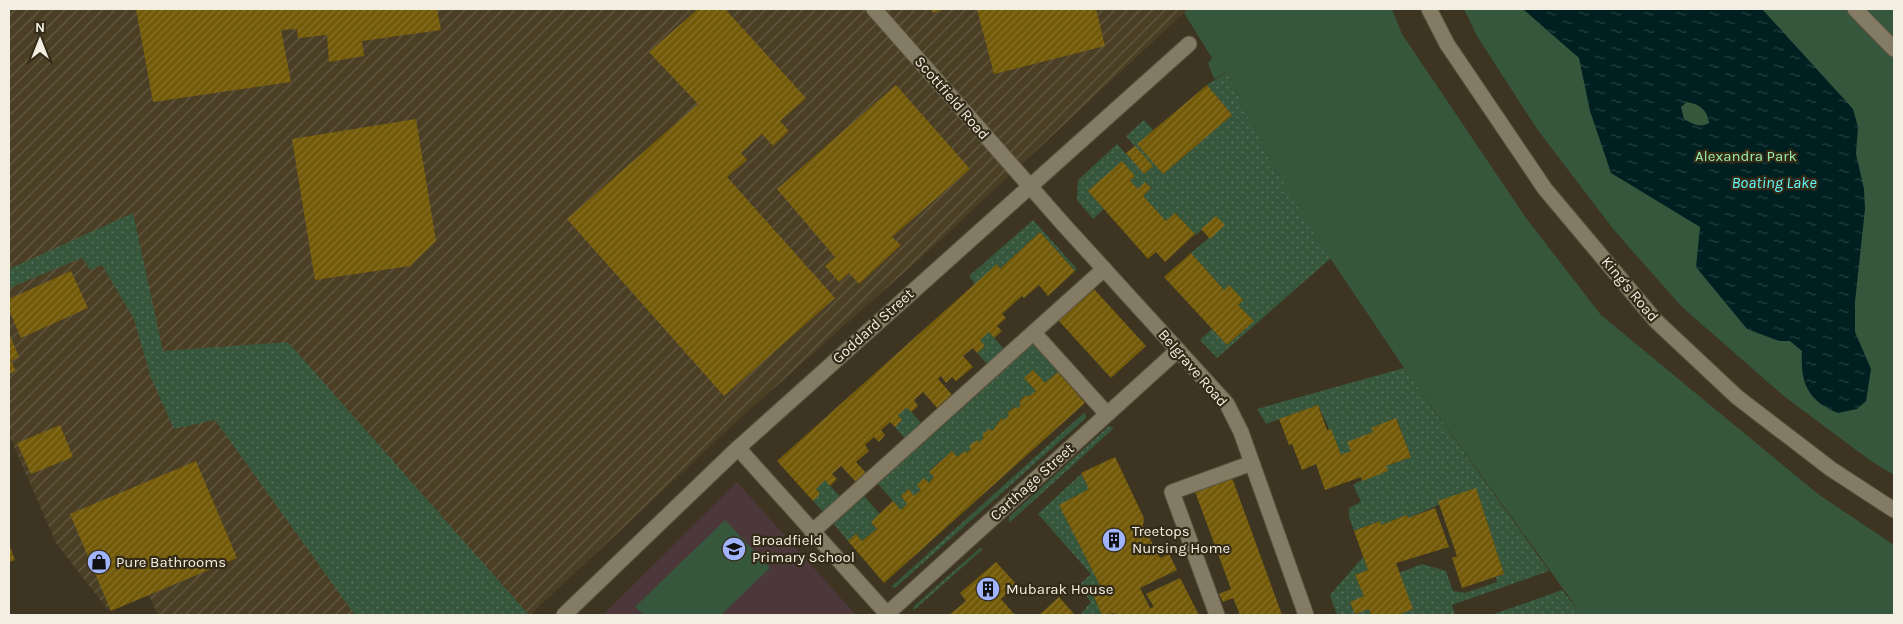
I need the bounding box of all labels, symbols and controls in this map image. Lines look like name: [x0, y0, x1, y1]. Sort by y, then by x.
north arrow: [15, 15, 65, 65]
text: N: [35, 19, 45, 36]
street label: Scottfield Road: [911, 53, 993, 143]
park label: Alexandra Park: [1695, 147, 1797, 165]
water label: Boating Lake: [1731, 173, 1817, 192]
street label: King's Road: [1598, 253, 1662, 325]
street label: Goddard Street: [829, 285, 918, 367]
street label: Belgrave Road: [1154, 326, 1232, 410]
street label: Carthage Street: [986, 439, 1078, 524]
place label: Treetops Nursing Home: [1132, 522, 1230, 557]
building icon: Treetops Nursing Home: [1101, 527, 1127, 553]
place label: Broadfield Primary School: [752, 531, 855, 566]
school or university icon: Broadfield Primary School: [721, 536, 747, 562]
shop icon: Pure Bathrooms: [86, 549, 112, 575]
place label: Pure Bathrooms: [116, 553, 226, 571]
building icon: Mubarak House: [975, 576, 1001, 602]
place label: Mubarak House: [1006, 580, 1114, 598]

